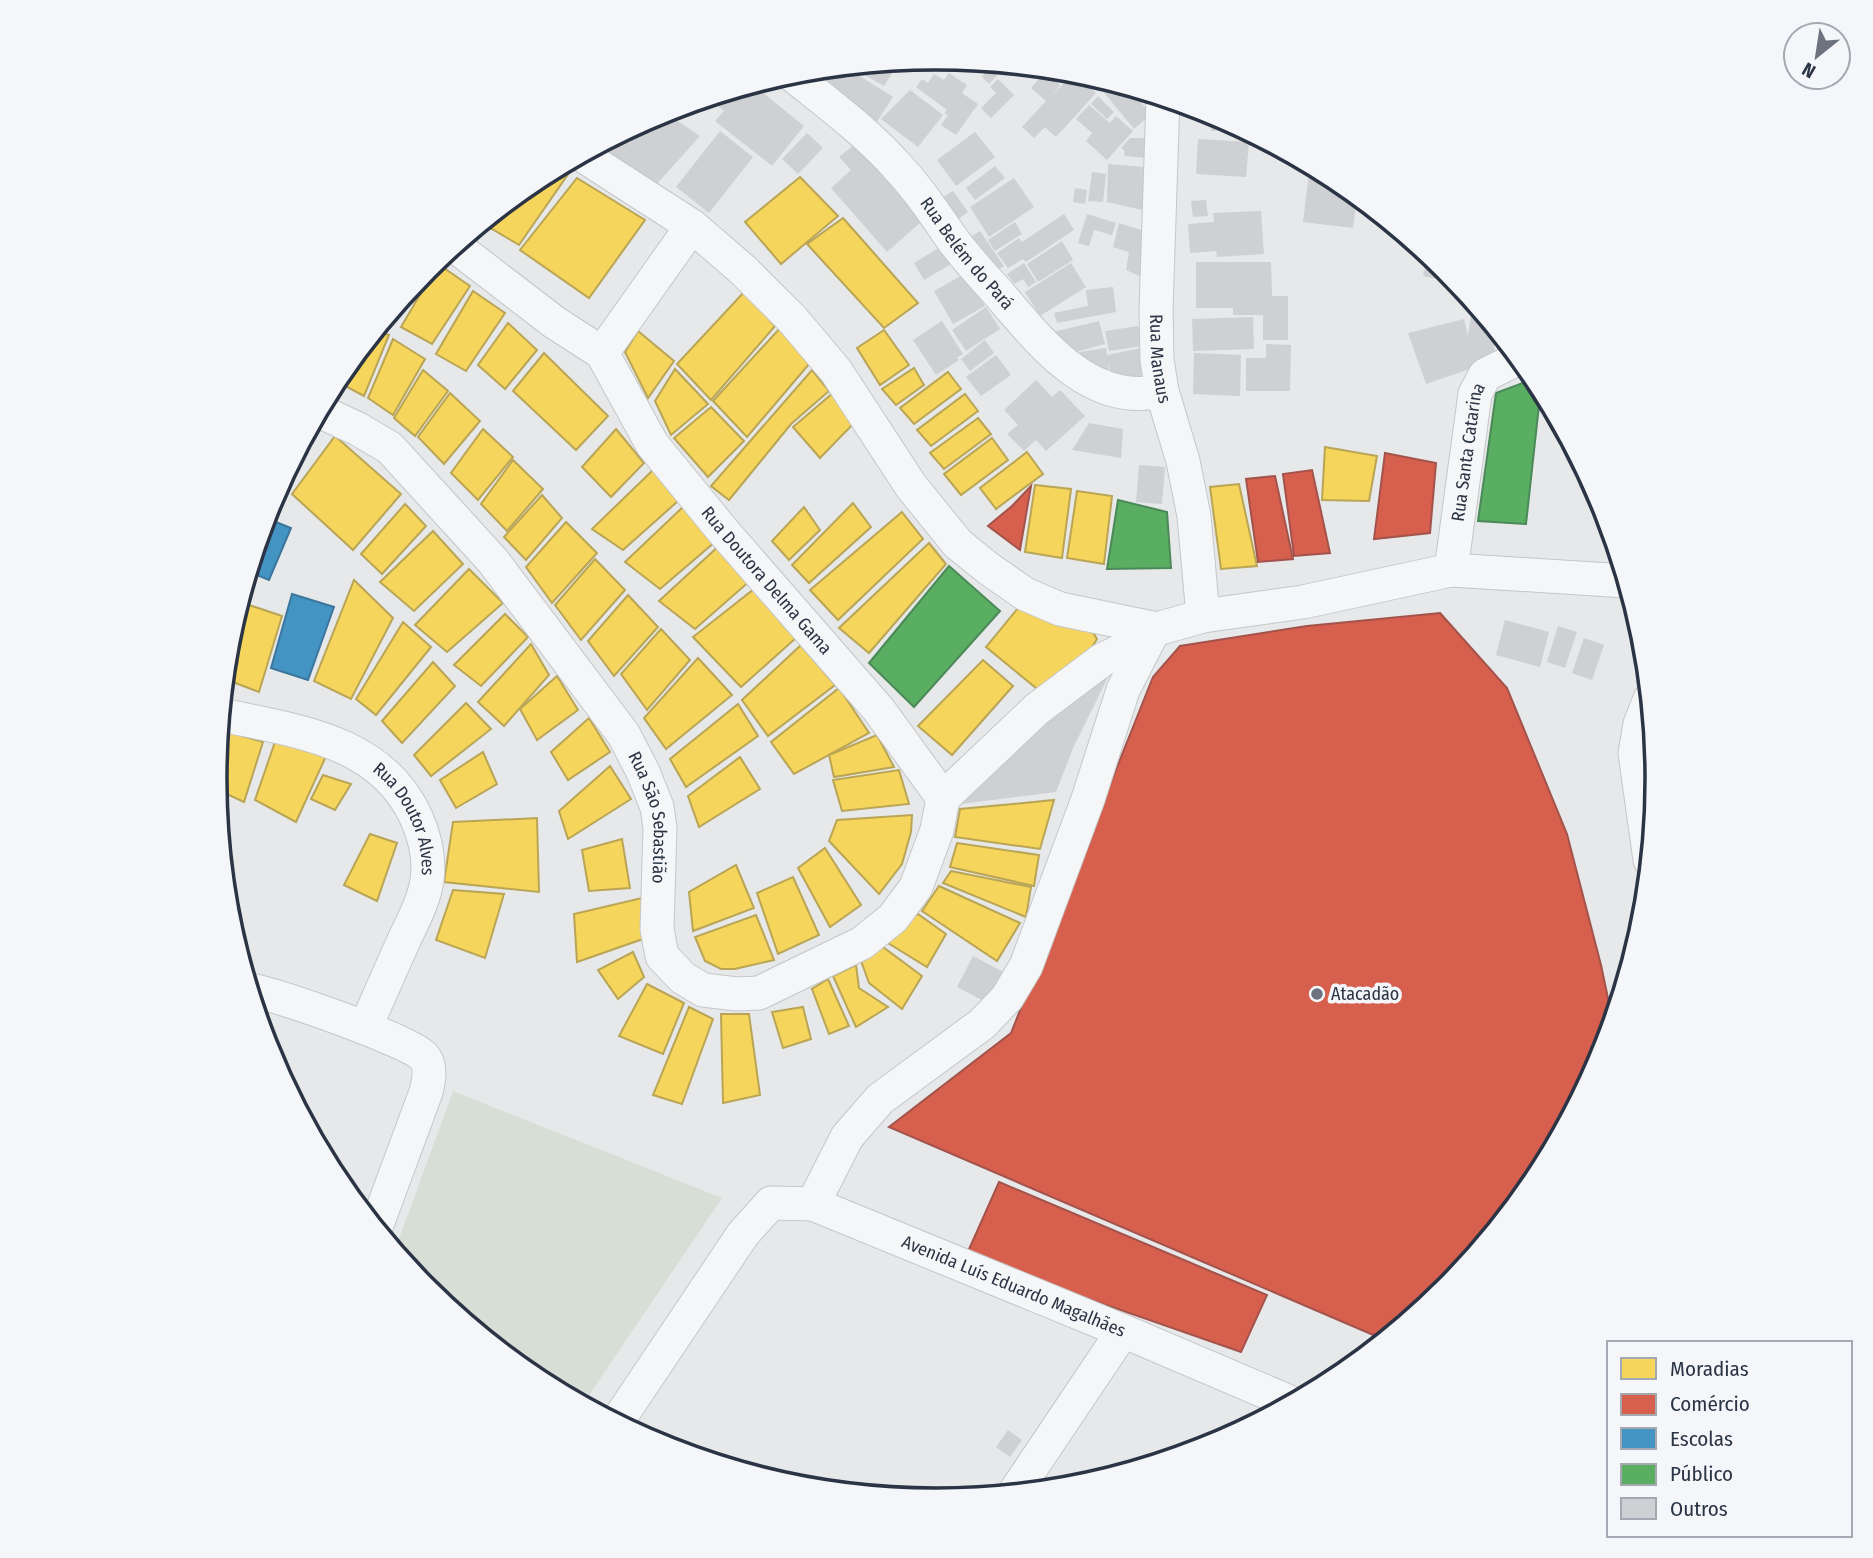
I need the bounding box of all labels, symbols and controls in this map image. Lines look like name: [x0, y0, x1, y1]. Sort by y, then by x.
north arrow: [1782, 21, 1852, 91]
text: N: [1798, 57, 1819, 83]
street label: Rua Belém do Pará: [915, 193, 1019, 314]
street label: Rua Manaus: [1145, 314, 1176, 406]
street label: Rua Santa Catarina: [1447, 379, 1490, 523]
street label: Rua Doutora Delma Gama: [697, 502, 837, 659]
street label: Rua São Sebastião: [623, 748, 671, 884]
street label: Rua Doutor Alves: [369, 757, 439, 876]
place label: Atacadão: [1331, 983, 1399, 1005]
marker: Atacadão: [1309, 986, 1325, 1002]
street label: Avenida Luís Eduardo Magalhães: [899, 1231, 1129, 1342]
legend: [1607, 1341, 1852, 1537]
text: Moradias: [1670, 1356, 1749, 1382]
text: Comércio: [1670, 1391, 1750, 1417]
text: Escolas: [1670, 1426, 1733, 1452]
text: Público: [1670, 1461, 1733, 1487]
text: Outros: [1670, 1496, 1728, 1522]

